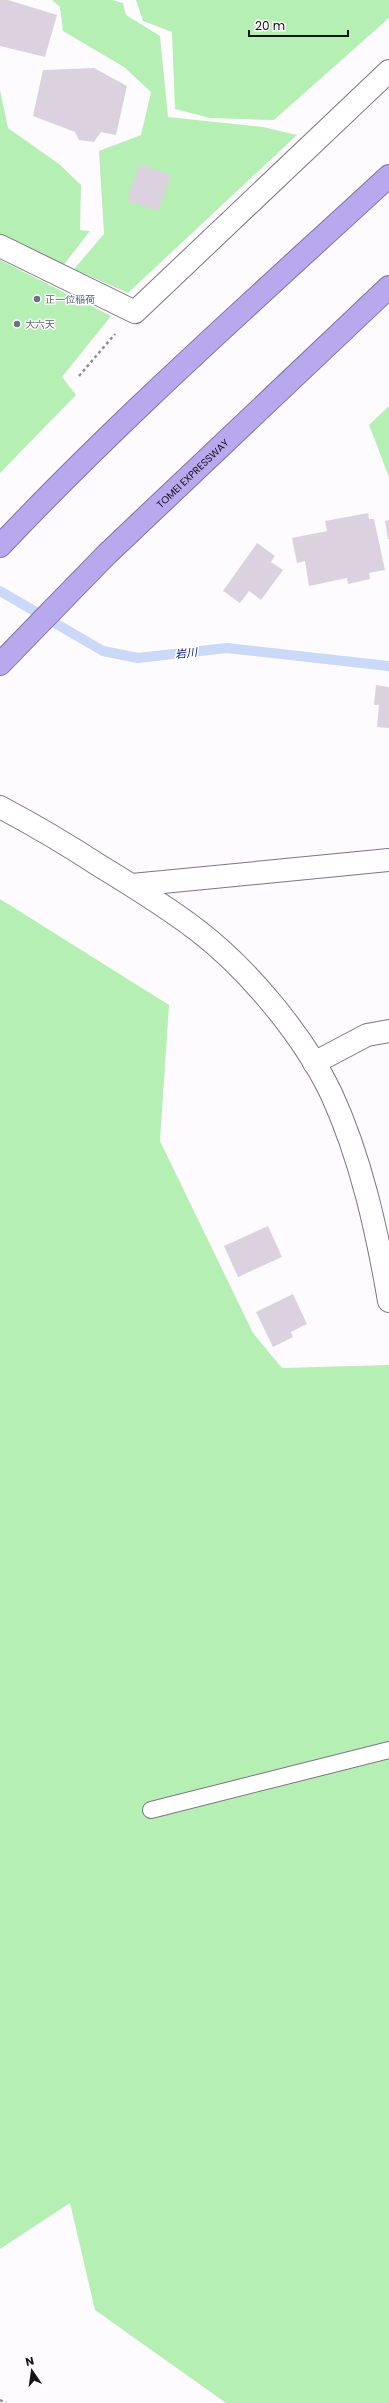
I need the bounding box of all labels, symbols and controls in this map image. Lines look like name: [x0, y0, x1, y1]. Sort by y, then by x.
scale bar: [249, 12, 348, 38]
text: 20 m: [255, 17, 285, 34]
place label: 正一位稲荷: [45, 292, 95, 307]
marker: 正一位稲荷: [32, 294, 42, 304]
place label: 大六天: [25, 317, 55, 332]
marker: 大六天: [12, 319, 22, 329]
street label: TOMEI EXPRESSWAY: [153, 435, 232, 511]
water label: 岩川: [174, 644, 199, 662]
north arrow: [12, 2351, 52, 2391]
text: N: [24, 2353, 36, 2370]

